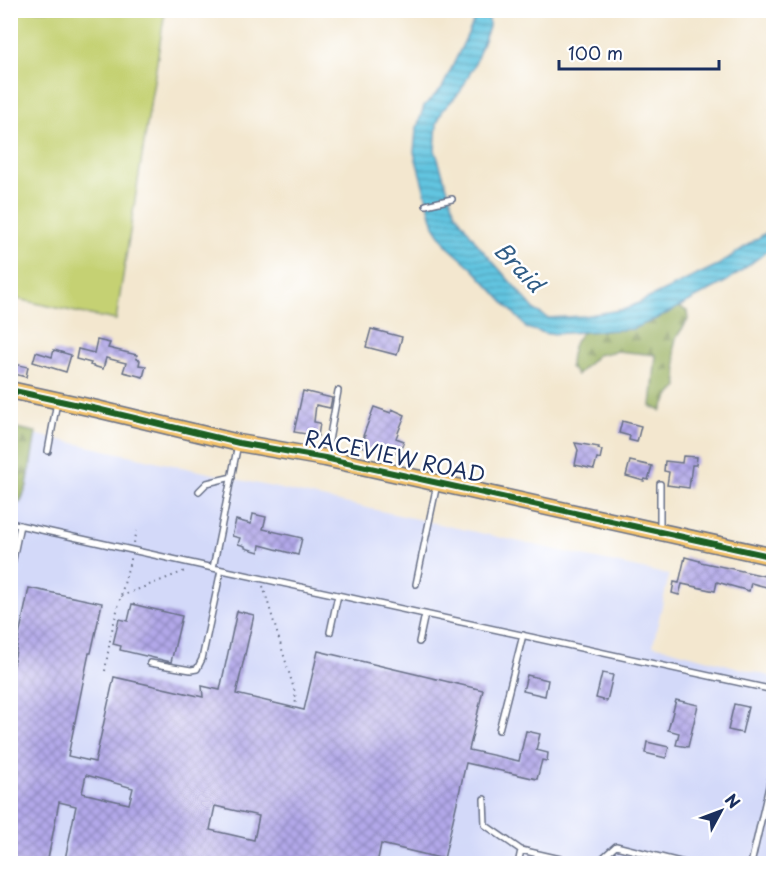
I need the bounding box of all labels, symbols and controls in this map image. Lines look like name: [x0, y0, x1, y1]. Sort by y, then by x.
scale bar: [559, 33, 720, 71]
text: 100 m: [568, 39, 623, 66]
water label: Braid: [488, 233, 554, 300]
street label: RACEVIEW ROAD: [302, 420, 489, 490]
north arrow: [691, 781, 751, 841]
text: N: [720, 788, 746, 813]

